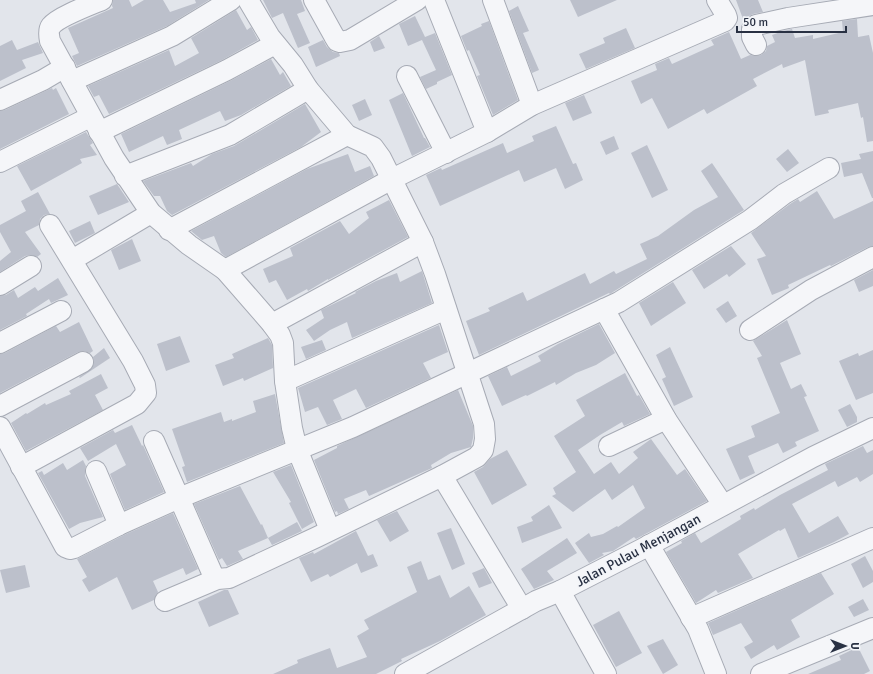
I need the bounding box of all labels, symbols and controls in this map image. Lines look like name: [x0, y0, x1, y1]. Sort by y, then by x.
scale bar: [737, 8, 846, 34]
text: 50 m: [743, 15, 768, 30]
street label: Jalan Pulau Menjangan: [573, 510, 704, 591]
north arrow: [825, 626, 865, 666]
text: U: [848, 642, 861, 650]

